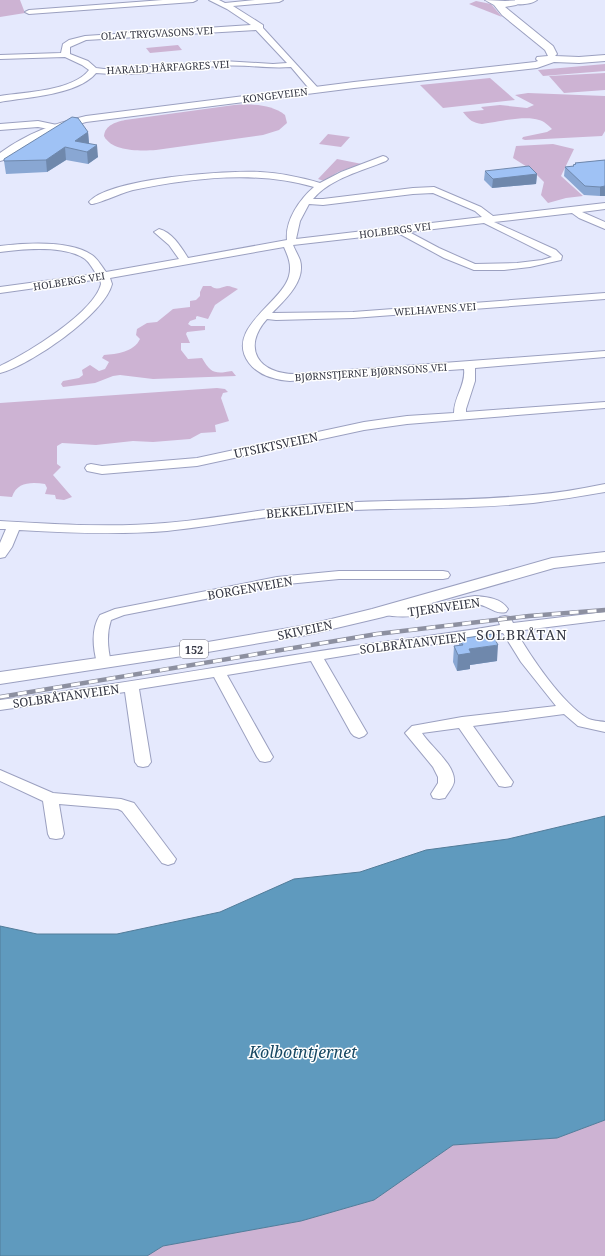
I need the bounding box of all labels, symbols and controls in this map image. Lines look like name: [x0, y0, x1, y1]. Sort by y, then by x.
street label: OLAV TRYGVASONS VEI: [100, 23, 214, 43]
street label: HARALD HÅRFAGRES VEI: [106, 57, 230, 77]
street label: KONGEVEIEN: [242, 84, 309, 106]
street label: HOLBERGS VEI: [358, 219, 432, 241]
street label: HOLBERGS VEI: [32, 268, 106, 294]
street label: WELHAVENS VEI: [393, 299, 477, 319]
street label: BJØRNSTJERNE BJØRNSONS VEI: [294, 360, 448, 384]
street label: UTSIKTSVEIEN: [232, 428, 320, 462]
street label: BEKKELIVEIEN: [265, 498, 355, 522]
street label: BORGENVEIEN: [206, 572, 294, 604]
street label: TJERNVEIEN: [407, 594, 481, 620]
street label: SKIVEIEN: [276, 616, 334, 644]
district label: SOLBRÅTAN: [476, 625, 568, 644]
street label: SOLBRÅTANVEIEN: [359, 628, 467, 658]
road number: 152: [180, 640, 208, 658]
street label: SOLBRÅTANVEIEN: [12, 680, 120, 712]
water label: Kolbotntjernet: [248, 1041, 357, 1063]

